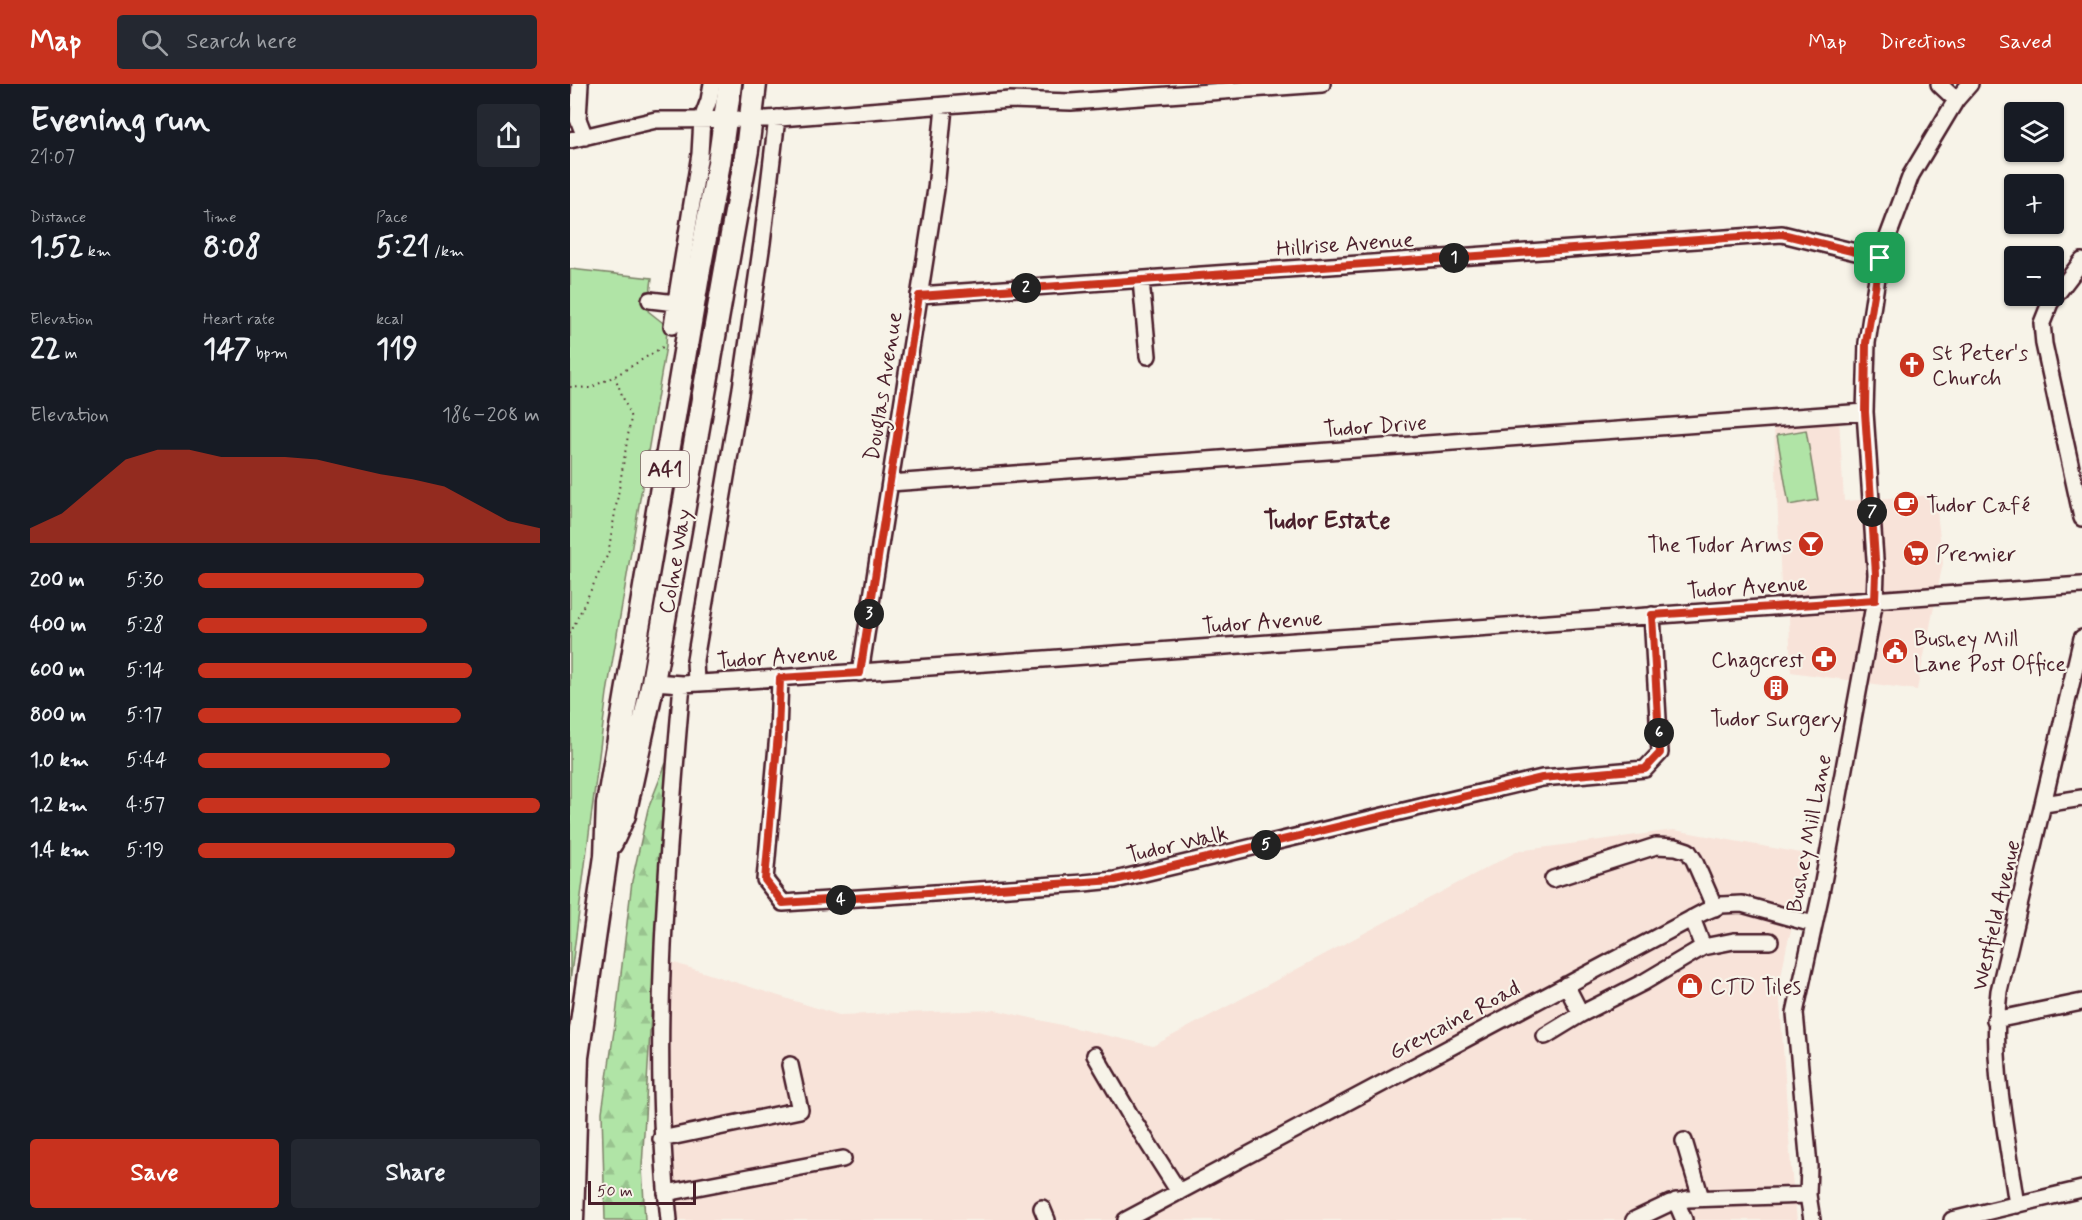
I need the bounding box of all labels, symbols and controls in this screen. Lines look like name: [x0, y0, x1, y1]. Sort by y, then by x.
search box: [117, 15, 537, 69]
text: Map: [30, 24, 81, 61]
icon: search: [138, 26, 171, 59]
text: Search here: [186, 28, 297, 56]
text: Map: [1808, 28, 1847, 56]
text: Directions: [1880, 28, 1966, 56]
text: Saved: [1999, 28, 2052, 56]
text: Evening run: [30, 99, 210, 143]
map controls: [2004, 102, 2064, 306]
button: layers: [2004, 102, 2064, 162]
button: share: [477, 104, 540, 167]
text: 21:07: [30, 144, 75, 171]
button: +: [2004, 174, 2064, 234]
text: Distance: [30, 207, 86, 228]
text: Time: [203, 207, 237, 228]
text: Pace: [376, 207, 408, 228]
street label: Hillrise Avenue: [1275, 226, 1415, 264]
text: 1.52: [30, 228, 84, 267]
text: 8:08: [203, 228, 261, 267]
text: 5:21: [376, 228, 430, 267]
pin: [1854, 232, 1905, 283]
text: km: [84, 241, 111, 262]
text: /km: [430, 241, 464, 262]
icon: arrive: [1863, 241, 1896, 274]
pin: 1: [1439, 243, 1469, 273]
button: −: [2004, 246, 2064, 306]
text: 1: [1450, 247, 1458, 268]
pin: 2: [1011, 273, 1041, 303]
text: 2: [1022, 277, 1030, 298]
text: Elevation: [30, 309, 93, 330]
text: Heart rate: [203, 309, 275, 330]
text: kcal: [376, 309, 403, 330]
street label: Douglas Avenue: [858, 309, 913, 464]
text: 22: [30, 330, 61, 369]
text: 147: [203, 330, 251, 369]
text: 119: [376, 330, 418, 369]
place label: St Peter's Church: [1932, 340, 2029, 393]
text: m: [61, 343, 78, 364]
text: bpm: [251, 343, 288, 364]
church icon: St Peter's Church: [1897, 350, 1927, 380]
text: Elevation: [30, 402, 109, 429]
text: 186–208 m: [442, 402, 540, 429]
street label: Tudor Drive: [1322, 409, 1428, 445]
road number: A41: [641, 451, 689, 487]
cafe icon: Tudor Café: [1891, 489, 1921, 519]
place label: Tudor Café: [1926, 492, 2030, 520]
pin: 7: [1857, 497, 1887, 527]
text: 7: [1867, 501, 1877, 522]
district label: Tudor Estate: [1264, 506, 1391, 537]
street label: Colne Way: [653, 507, 699, 616]
bar icon: The Tudor Arms: [1796, 529, 1826, 559]
place label: The Tudor Arms: [1647, 532, 1792, 560]
supermarket icon: Premier: [1901, 538, 1931, 568]
place label: Premier: [1936, 541, 2016, 569]
text: 200 m: [30, 567, 85, 594]
text: 5:30: [126, 567, 164, 594]
street label: Tudor Avenue: [1686, 570, 1808, 606]
pin: 3: [854, 599, 884, 629]
text: 3: [865, 603, 873, 624]
street label: Tudor Avenue: [1201, 605, 1323, 641]
text: 400 m: [30, 612, 86, 639]
text: 5:28: [126, 612, 164, 639]
place label: Bushey Mill Lane Post Office: [1914, 626, 2066, 679]
public building icon: Bushey Mill Lane Post Office: [1880, 636, 1910, 666]
street label: Tudor Avenue: [716, 640, 838, 676]
pharmacy icon: Chagcrest: [1809, 644, 1839, 674]
place label: Chagcrest: [1711, 647, 1804, 678]
text: 600 m: [30, 657, 85, 684]
text: 5:14: [126, 657, 164, 684]
building icon: Tudor Surgery: [1761, 673, 1791, 703]
text: 800 m: [30, 702, 86, 729]
text: 5:17: [126, 702, 162, 729]
place label: Tudor Surgery: [1710, 706, 1842, 737]
pin: 6: [1644, 718, 1674, 748]
text: 6: [1655, 722, 1663, 743]
text: 1.0 km: [30, 747, 89, 774]
text: 5:44: [126, 747, 167, 774]
street label: Bushey Mill Lane: [1781, 752, 1839, 915]
text: 1.2 km: [30, 792, 87, 819]
text: 4:57: [126, 792, 165, 819]
street label: Tudor Walk: [1124, 820, 1231, 870]
pin: 5: [1251, 830, 1281, 860]
text: 5: [1261, 834, 1271, 855]
text: 1.4 km: [30, 837, 89, 864]
text: 5:19: [126, 837, 164, 864]
street label: Westfield Avenue: [1966, 837, 2028, 993]
pin: 4: [826, 885, 856, 915]
text: 4: [836, 889, 846, 910]
shop icon: CTD Tiles: [1675, 971, 1705, 1001]
place label: CTD Tiles: [1710, 974, 1802, 1002]
street label: Greycaine Road: [1385, 975, 1525, 1067]
button: Save: [30, 1139, 279, 1208]
button: Share: [291, 1139, 540, 1208]
scale bar: [588, 1178, 696, 1206]
text: 50 m: [597, 1181, 633, 1202]

